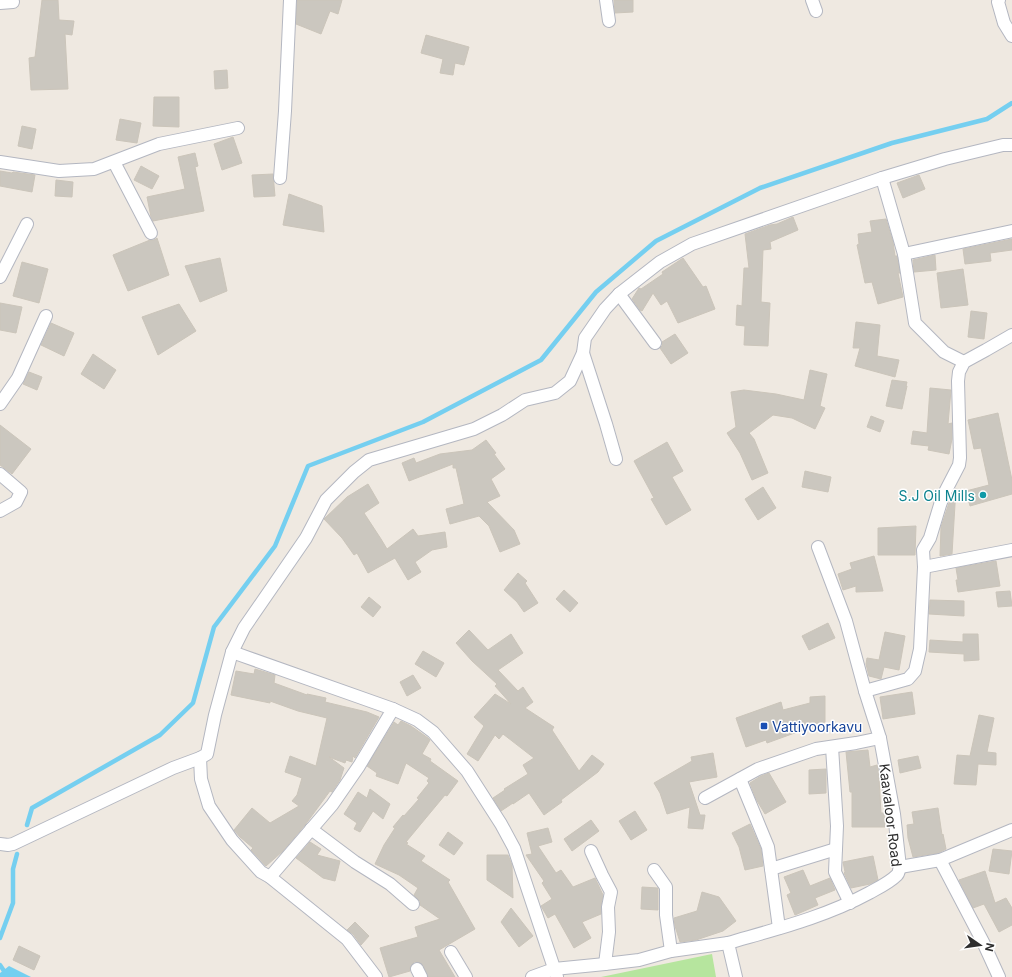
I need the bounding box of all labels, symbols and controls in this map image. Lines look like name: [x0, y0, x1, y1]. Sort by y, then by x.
place label: S.J Oil Mills: [898, 487, 975, 504]
marker: S.J Oil Mills: [978, 490, 988, 500]
place label: Vattiyoorkavu: [772, 718, 862, 735]
marker: Vattiyoorkavu: [759, 721, 769, 731]
street label: Kaavaloor Road: [876, 762, 906, 868]
north arrow: [960, 925, 1000, 965]
text: N: [982, 942, 998, 953]

